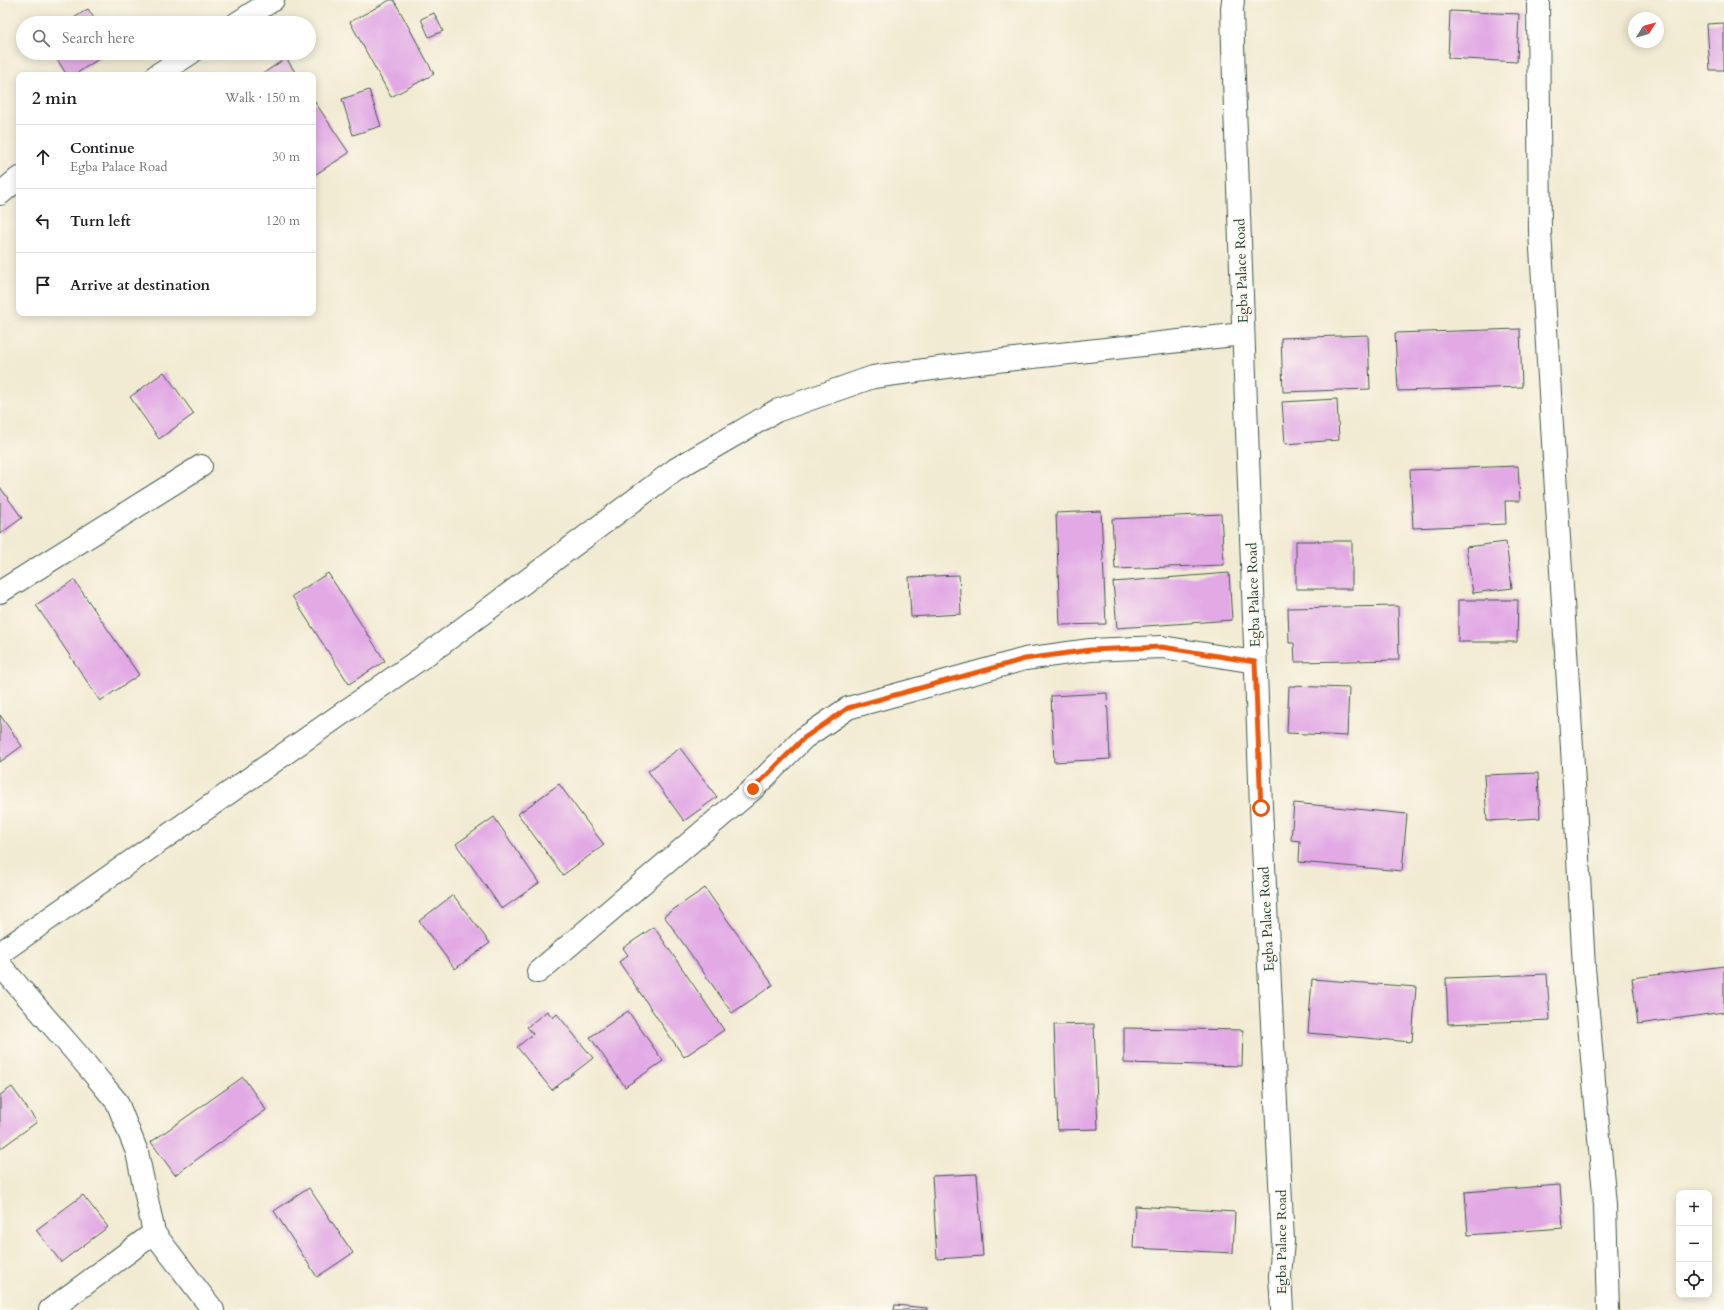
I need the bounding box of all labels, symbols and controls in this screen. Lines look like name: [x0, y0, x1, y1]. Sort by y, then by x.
north arrow: [1628, 12, 1664, 48]
search box: [16, 16, 316, 60]
icon: search: [30, 27, 52, 49]
text: Search here: [62, 28, 135, 48]
text: 2 min: [32, 87, 77, 110]
text: Walk · 150 m: [225, 89, 300, 107]
text: Continue: [70, 138, 135, 158]
icon: ahead: [32, 146, 54, 168]
text: 30 m: [272, 148, 300, 166]
text: Egba Palace Road: [70, 158, 168, 176]
icon: left: [32, 210, 54, 232]
text: Turn left: [70, 211, 131, 231]
text: 120 m: [266, 212, 300, 230]
street label: Egba Palace Road: [1230, 218, 1253, 324]
icon: arrive: [32, 274, 54, 296]
text: Arrive at destination: [70, 275, 210, 295]
street label: Egba Palace Road: [1242, 542, 1265, 648]
route end: [744, 780, 762, 798]
route start: [1252, 799, 1270, 817]
street label: Egba Palace Road: [1254, 865, 1279, 972]
street label: Egba Palace Road: [1272, 1189, 1291, 1295]
map controls: [1676, 1190, 1712, 1298]
button: +: [1676, 1190, 1712, 1226]
button: −: [1676, 1226, 1712, 1262]
button: locate: [1676, 1262, 1712, 1298]

